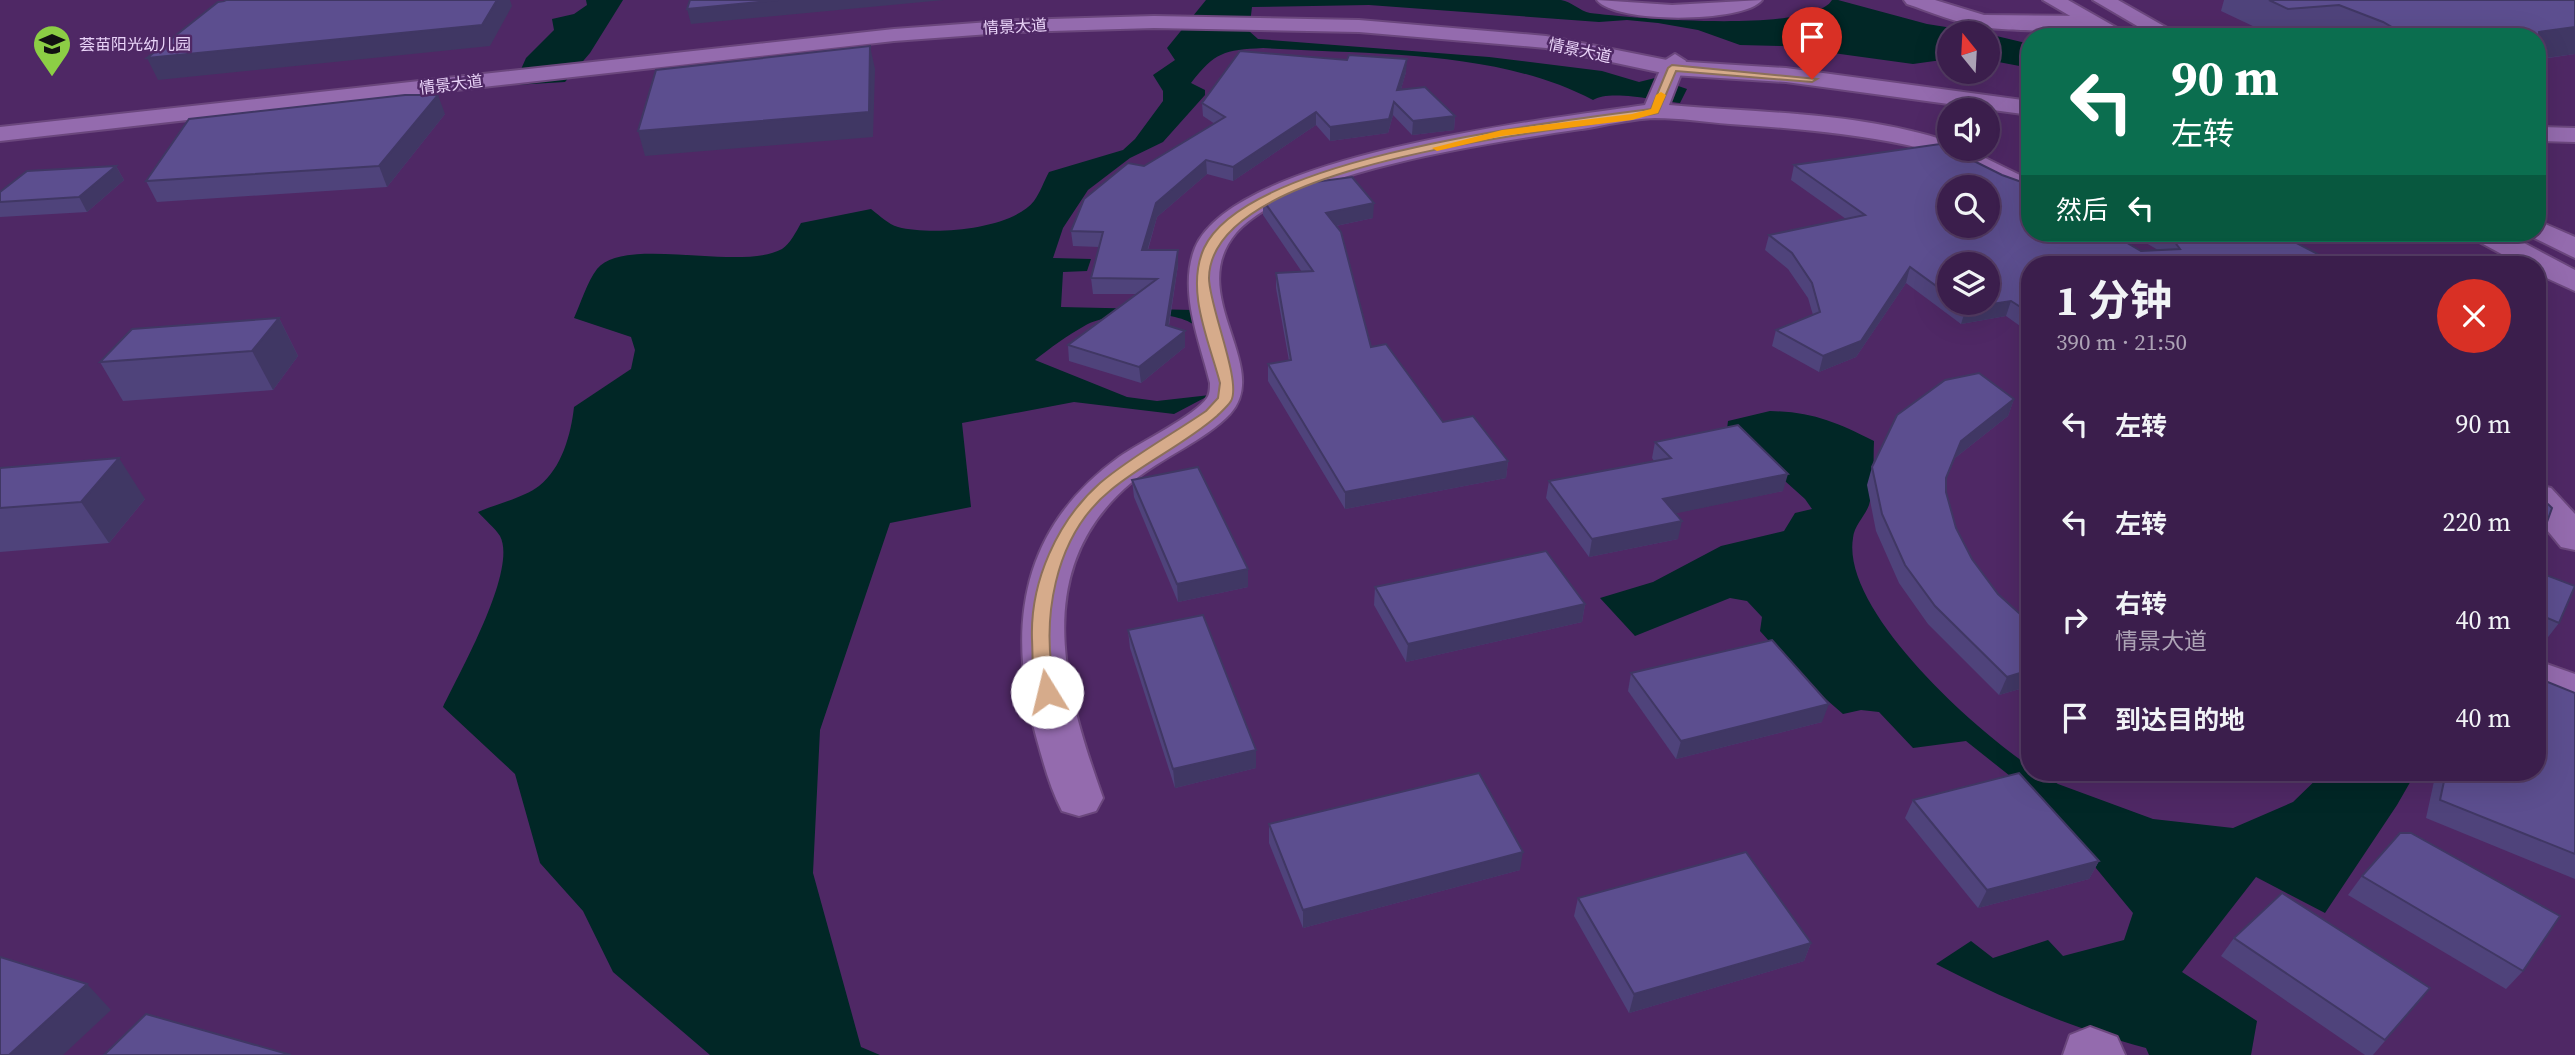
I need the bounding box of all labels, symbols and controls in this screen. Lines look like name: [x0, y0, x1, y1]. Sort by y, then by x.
pin: [1782, 7, 1842, 79]
street label: 情景大道: [982, 13, 1048, 39]
icon: arrive: [1793, 18, 1831, 56]
north arrow: [1937, 21, 2000, 84]
map controls: [1937, 21, 2000, 315]
school or university icon: 荟苗阳光幼儿园: [31, 23, 73, 78]
place label: 荟苗阳光幼儿园: [79, 33, 191, 55]
street label: 情景大道: [1546, 33, 1614, 67]
text: 90 m: [2171, 44, 2279, 111]
icon: left: [2056, 56, 2147, 147]
street label: 情景大道: [418, 69, 484, 99]
button: sound: [1937, 98, 2000, 161]
text: 左转: [2171, 112, 2235, 156]
button: search: [1937, 175, 2000, 238]
icon: left: [2122, 189, 2160, 227]
text: 然后: [2056, 192, 2108, 228]
button: layers: [1937, 252, 2000, 315]
text: 1 分钟: [2056, 271, 2172, 329]
button: close: [2437, 279, 2511, 353]
text: 390 m · 21:50: [2056, 326, 2187, 358]
icon: left: [2056, 405, 2094, 443]
text: 90 m: [2456, 406, 2511, 442]
text: 左转: [2115, 408, 2167, 444]
icon: left: [2056, 503, 2094, 541]
text: 220 m: [2443, 504, 2511, 540]
text: 左转: [2115, 506, 2167, 542]
text: 右转: [2115, 586, 2167, 622]
icon: right: [2056, 601, 2094, 639]
text: 40 m: [2456, 602, 2511, 638]
text: 情景大道: [2115, 625, 2207, 657]
position arrow: [1010, 655, 1084, 729]
icon: arrive: [2056, 699, 2094, 737]
text: 40 m: [2456, 700, 2511, 736]
text: 到达目的地: [2115, 702, 2245, 738]

